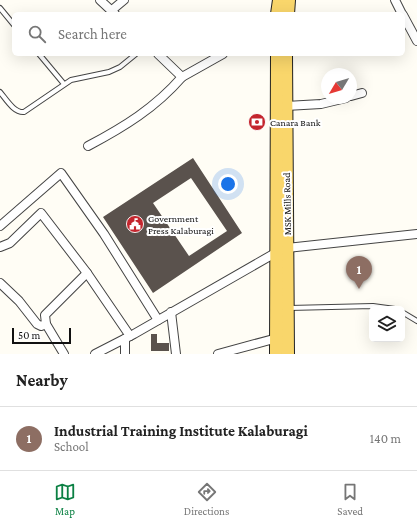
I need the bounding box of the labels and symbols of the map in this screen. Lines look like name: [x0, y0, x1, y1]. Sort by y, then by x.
north arrow: [321, 68, 357, 104]
bank icon: Canara Bank: [247, 112, 267, 132]
place label: Canara Bank: [270, 117, 321, 128]
street label: MSK Mills Road: [281, 172, 293, 236]
your location: [218, 174, 238, 194]
place label: Government Press Kalaburagi: [148, 213, 214, 236]
public building icon: Government Press Kalaburagi: [125, 214, 145, 234]
pin: 1: [346, 256, 372, 289]
scale bar: [12, 326, 71, 345]

